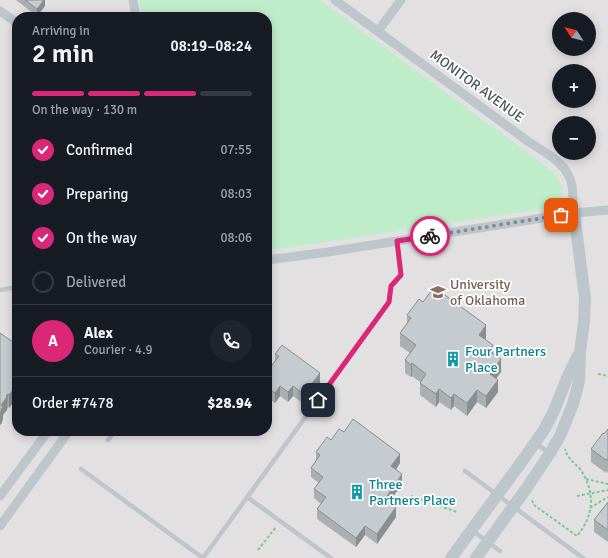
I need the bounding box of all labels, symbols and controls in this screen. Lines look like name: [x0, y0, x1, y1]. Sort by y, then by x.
north arrow: [552, 12, 596, 56]
map controls: [552, 12, 596, 160]
text: Arriving in: [32, 23, 90, 39]
text: 08:19–08:24: [171, 37, 252, 55]
text: 2 min: [32, 38, 94, 70]
street label: MONITOR AVENUE: [427, 46, 527, 126]
button: +: [552, 64, 596, 108]
text: On the way · 130 m: [32, 102, 137, 118]
button: −: [552, 116, 596, 160]
icon: check: [32, 139, 54, 161]
text: Confirmed: [66, 141, 133, 159]
text: 07:55: [220, 142, 252, 158]
icon: check: [32, 183, 54, 205]
text: Preparing: [66, 185, 129, 203]
text: 08:03: [220, 186, 252, 202]
pin: [544, 198, 578, 232]
icon: bag: [550, 204, 572, 226]
courier: [410, 216, 450, 256]
icon: bike: [419, 225, 441, 247]
icon: check: [32, 227, 54, 249]
text: On the way: [66, 229, 137, 247]
text: 08:06: [220, 230, 252, 246]
text: Delivered: [66, 273, 126, 291]
place label: University of Oklahoma: [450, 276, 525, 309]
school or university icon: University of Oklahoma: [429, 283, 447, 301]
button: phone: [210, 320, 252, 362]
text: Alex: [84, 324, 113, 342]
text: A: [48, 332, 58, 350]
text: Courier · 4.9: [84, 342, 153, 358]
place label: Four Partners Place: [465, 343, 546, 376]
building icon: Four Partners Place: [444, 350, 462, 368]
pin: [301, 383, 335, 417]
icon: home: [307, 389, 329, 411]
text: Order #7478: [32, 394, 114, 412]
text: $28.94: [207, 394, 252, 412]
place label: Three Partners Place: [369, 476, 456, 509]
building icon: Three Partners Place: [348, 483, 366, 501]

